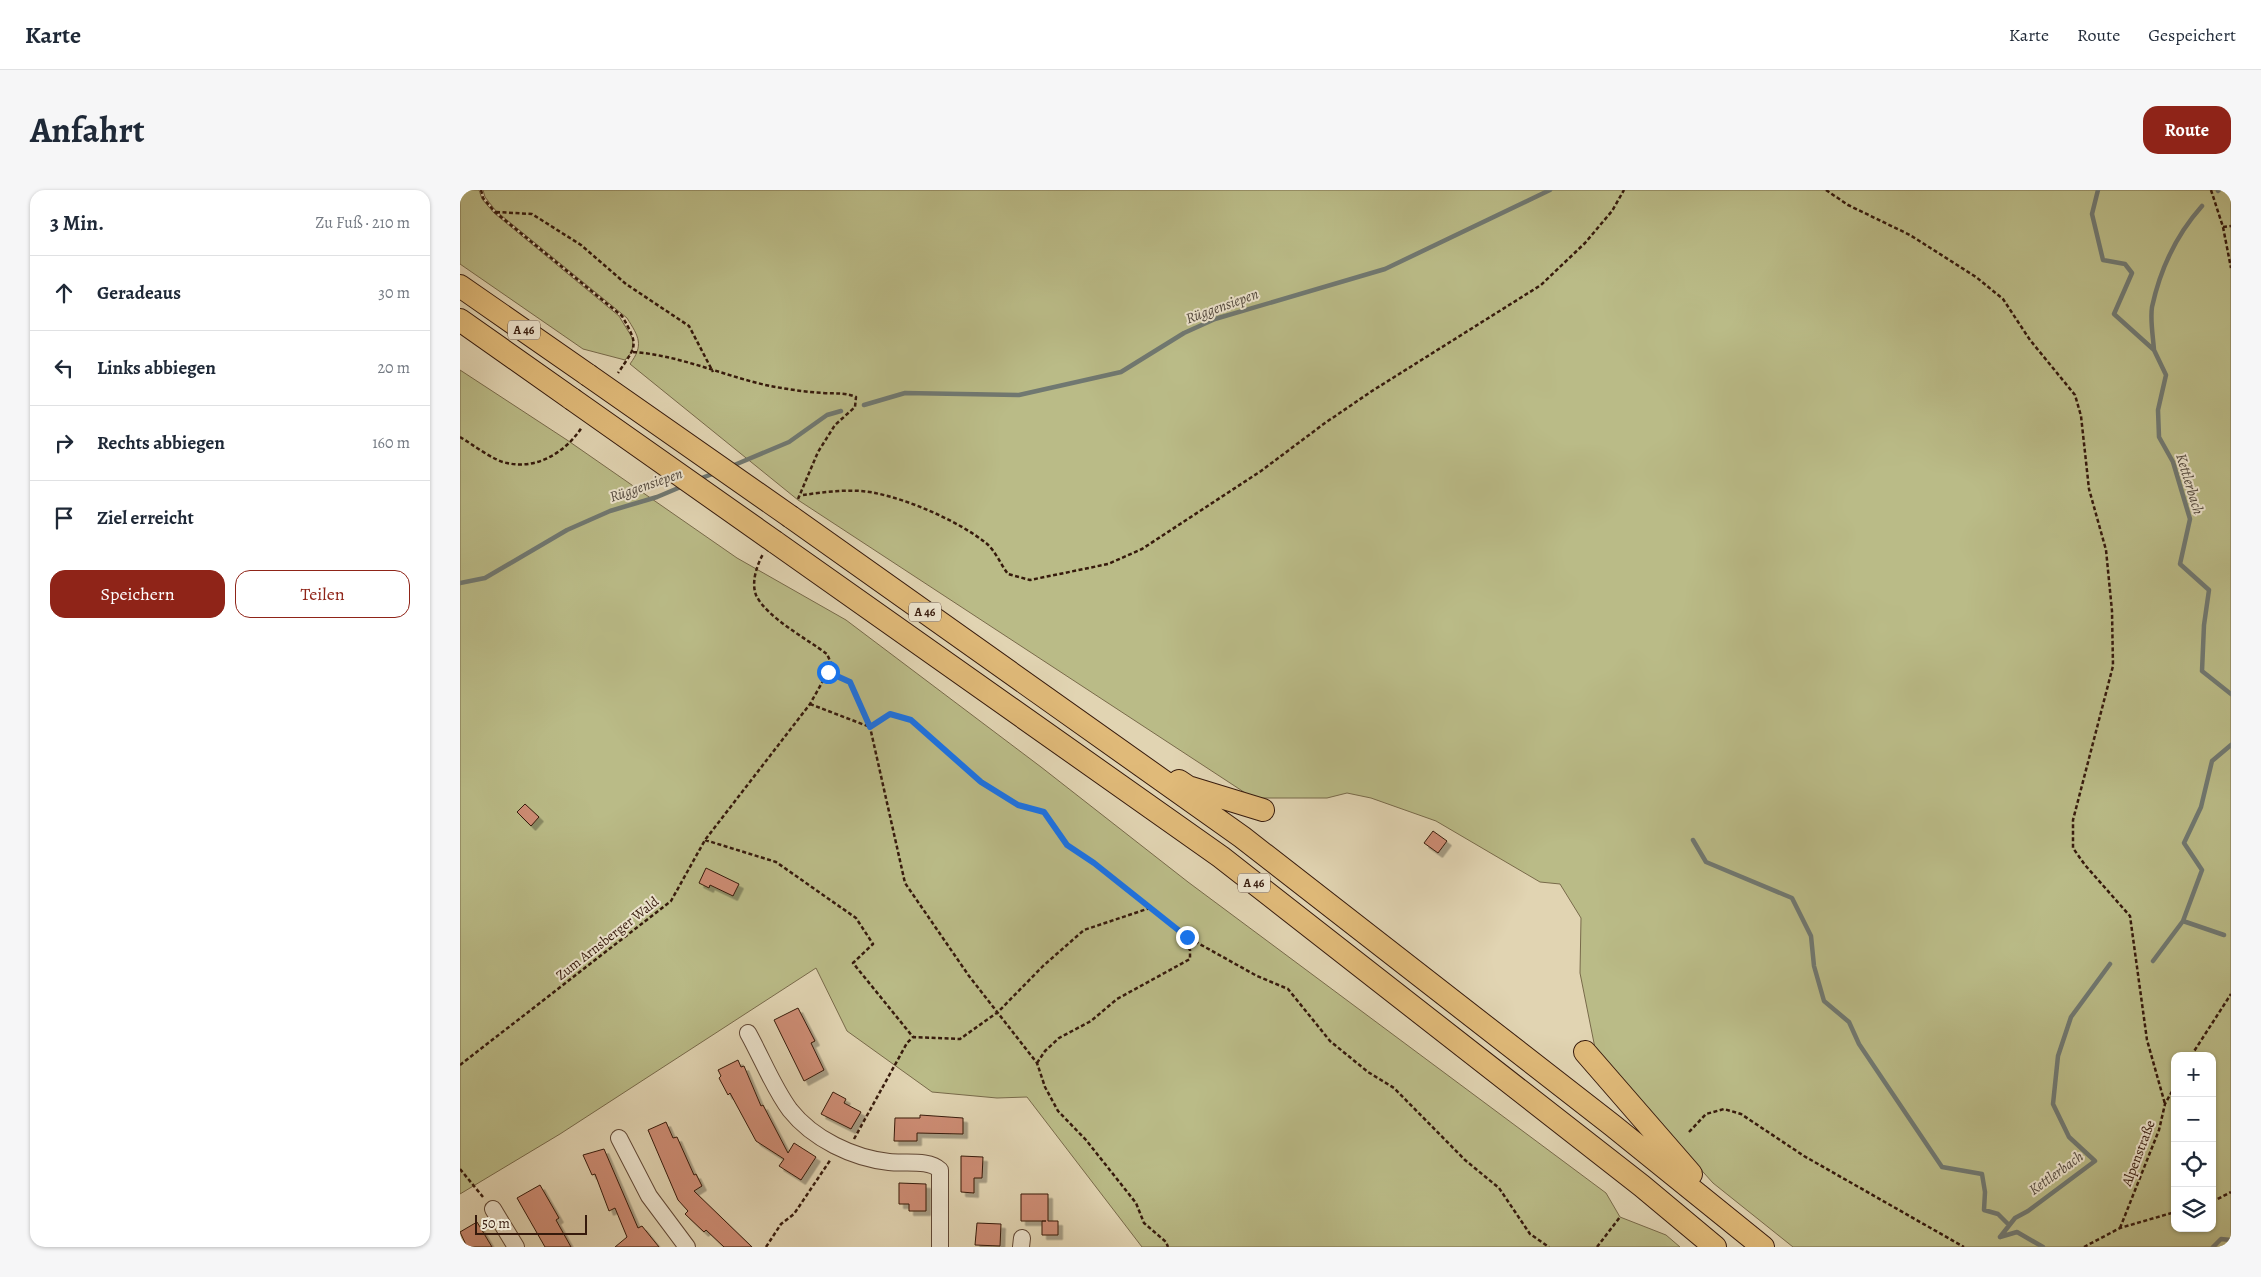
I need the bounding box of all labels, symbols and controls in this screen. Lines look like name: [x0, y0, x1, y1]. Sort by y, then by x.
text: Karte: [25, 19, 81, 51]
text: Karte: [2009, 23, 2049, 47]
text: Route: [2077, 23, 2120, 47]
text: Gespeichert: [2148, 23, 2236, 47]
text: Anfahrt: [30, 106, 145, 154]
button: Route: [2143, 106, 2231, 154]
text: 3 Min.: [50, 209, 104, 237]
text: Zu Fuß · 210 m: [315, 212, 410, 234]
icon: ahead: [50, 279, 78, 307]
text: Geradeaus: [97, 280, 181, 306]
text: 30 m: [378, 282, 410, 304]
water label: Rüggensiepen: [1183, 284, 1261, 328]
road number: A 46: [508, 320, 540, 340]
icon: left: [50, 354, 78, 382]
text: Links abbiegen: [97, 355, 216, 381]
text: 20 m: [377, 357, 410, 379]
icon: right: [50, 429, 78, 457]
text: Rechts abbiegen: [97, 430, 225, 456]
text: 160 m: [372, 432, 410, 454]
water label: Kettlerbach: [2171, 451, 2209, 517]
water label: Rüggensiepen: [607, 463, 685, 507]
icon: arrive: [50, 504, 78, 532]
text: Ziel erreicht: [97, 505, 194, 531]
button: Speichern: [50, 570, 225, 618]
button: Teilen: [235, 570, 410, 618]
road number: A 46: [909, 602, 941, 622]
route start: [817, 661, 840, 684]
road number: A 46: [1238, 874, 1270, 892]
street label: Zum Arnsberger Wald: [552, 892, 663, 985]
route end: [1176, 926, 1199, 949]
map controls: [2171, 1052, 2216, 1232]
button: +: [2171, 1052, 2216, 1097]
button: −: [2171, 1097, 2216, 1142]
street label: Alpenstraße: [2117, 1117, 2160, 1190]
button: locate: [2171, 1142, 2216, 1187]
water label: Kettlerbach: [2025, 1146, 2087, 1200]
button: layers: [2171, 1187, 2216, 1232]
scale bar: [475, 1212, 588, 1235]
text: 50 m: [482, 1214, 510, 1233]

